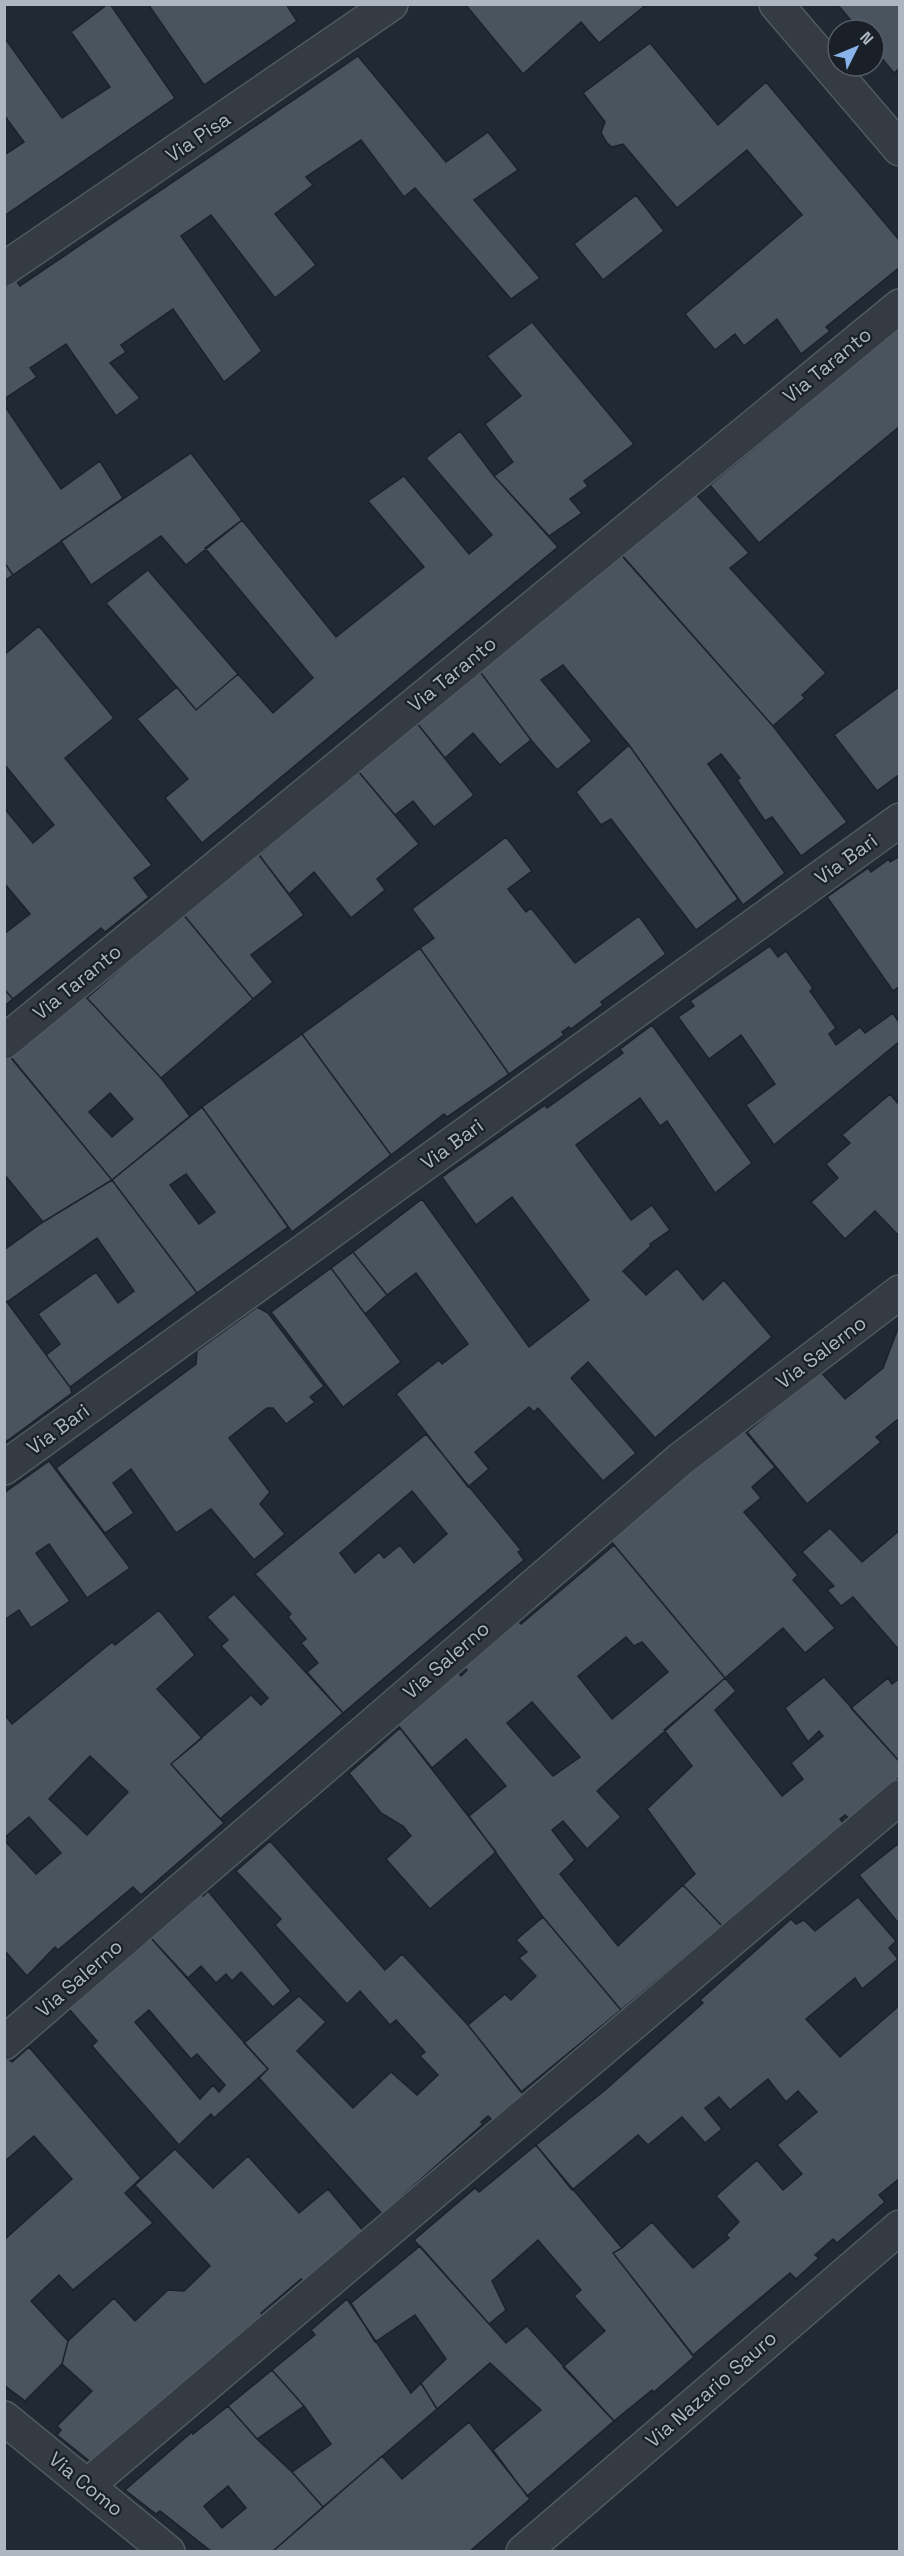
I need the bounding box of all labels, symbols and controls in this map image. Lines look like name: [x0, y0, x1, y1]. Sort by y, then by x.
north arrow: [826, 18, 886, 78]
text: N: [855, 27, 878, 49]
street label: Via Pisa: [161, 106, 235, 168]
street label: Via Taranto: [777, 321, 877, 409]
street label: Via Taranto: [402, 630, 502, 718]
street label: Via Bari: [810, 828, 882, 890]
street label: Via Taranto: [27, 938, 127, 1026]
street label: Via Bari: [416, 1113, 488, 1175]
street label: Via Salerno: [771, 1310, 871, 1394]
street label: Via Bari: [22, 1398, 94, 1460]
street label: Via Salerno: [397, 1615, 495, 1705]
street label: Via Salerno: [30, 1933, 128, 2023]
street label: Via Nazario Sauro: [640, 2325, 782, 2453]
street label: Via Como: [43, 2446, 129, 2522]

